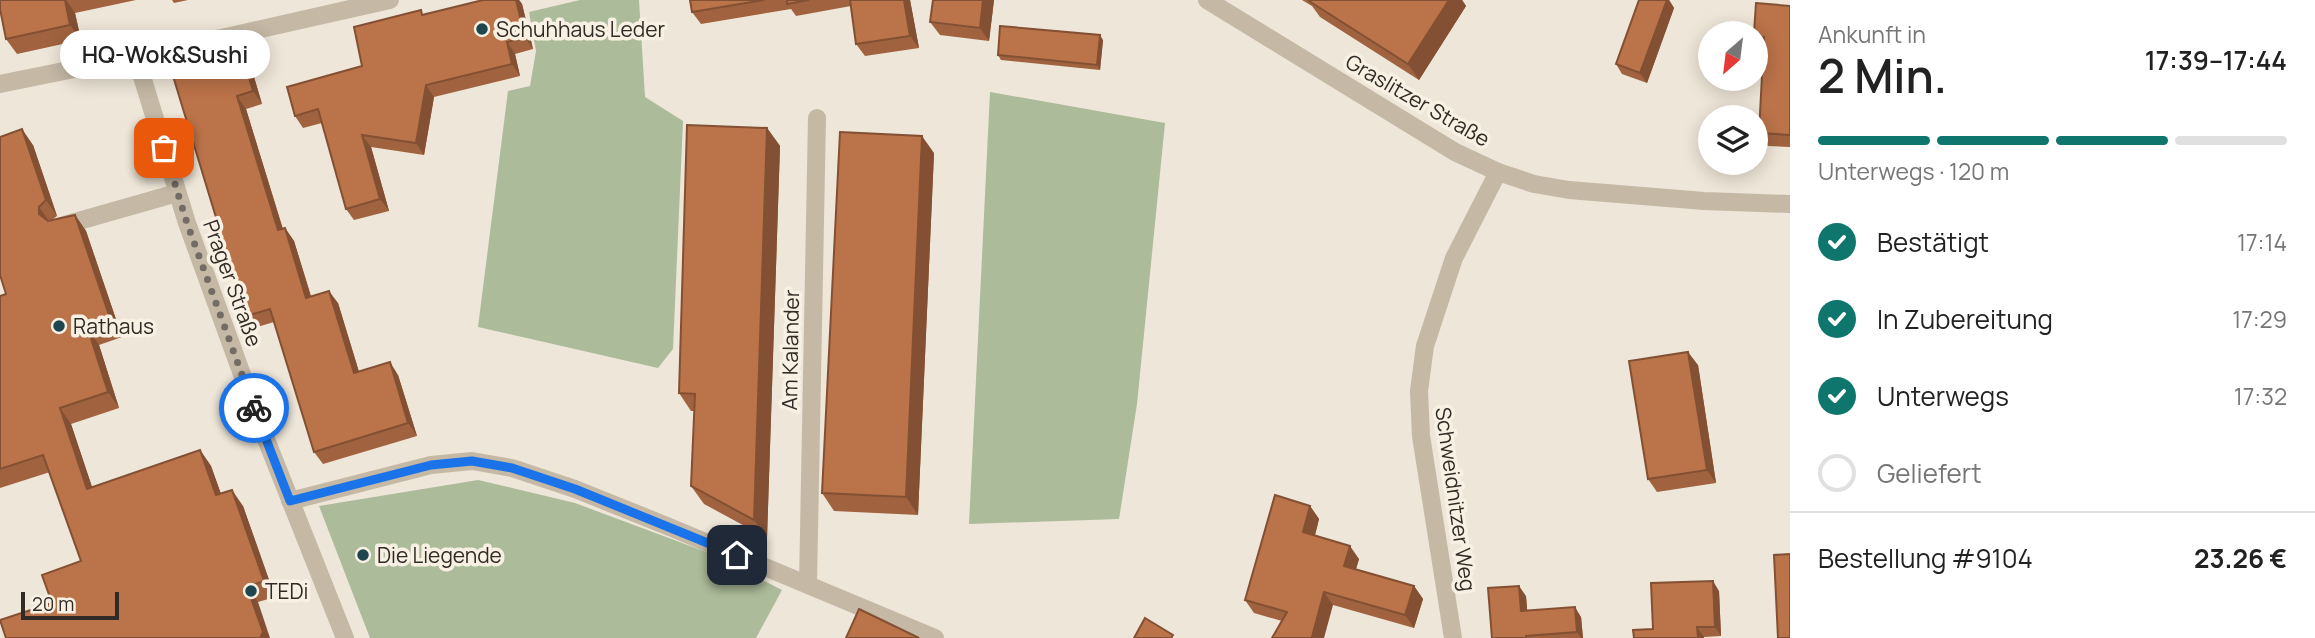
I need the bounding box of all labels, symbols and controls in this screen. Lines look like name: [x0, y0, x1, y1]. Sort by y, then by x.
place label: Schuhhaus Leder: [496, 15, 666, 43]
text: Ankunft in: [1818, 18, 1926, 50]
marker: Schuhhaus Leder: [474, 21, 490, 37]
north arrow: [1698, 21, 1768, 91]
map controls: [1698, 21, 1768, 175]
callout: HQ-Wok&Sushi: [59, 29, 269, 78]
text: HQ-Wok&Sushi: [82, 38, 248, 70]
text: 17:39–17:44: [2145, 42, 2287, 78]
text: 2 Min.: [1818, 44, 1947, 107]
street label: Graslitzer Straße: [1341, 47, 1495, 153]
button: layers: [1698, 105, 1768, 175]
pin: [134, 118, 194, 178]
icon: bag: [145, 129, 183, 167]
text: Unterwegs · 120 m: [1818, 155, 2009, 187]
street label: Prager Straße: [197, 216, 269, 350]
icon: check: [1818, 223, 1856, 261]
text: Bestätigt: [1877, 224, 1989, 260]
text: 17:14: [2237, 226, 2287, 258]
street label: Am Kalander: [775, 289, 805, 411]
icon: check: [1818, 300, 1856, 338]
text: In Zubereitung: [1877, 301, 2053, 337]
text: 17:29: [2232, 303, 2287, 335]
place label: Rathaus: [73, 312, 154, 340]
marker: Rathaus: [51, 318, 67, 334]
courier: [219, 373, 289, 443]
icon: check: [1818, 377, 1856, 415]
text: Unterwegs: [1877, 378, 2009, 414]
text: 17:32: [2234, 380, 2287, 412]
icon: bike: [235, 389, 273, 427]
street label: Schweidnitzer Weg: [1429, 405, 1483, 593]
text: Geliefert: [1877, 455, 1982, 491]
pin: [707, 525, 767, 585]
icon: home: [718, 536, 756, 574]
text: Bestellung #9104: [1818, 540, 2033, 576]
text: 23.26 €: [2194, 540, 2287, 576]
place label: Die Liegende: [377, 541, 502, 569]
marker: Die Liegende: [355, 547, 371, 563]
place label: TEDi: [265, 577, 309, 605]
marker: TEDi: [243, 583, 259, 599]
scale bar: [21, 589, 119, 621]
text: 20 m: [32, 591, 74, 617]

